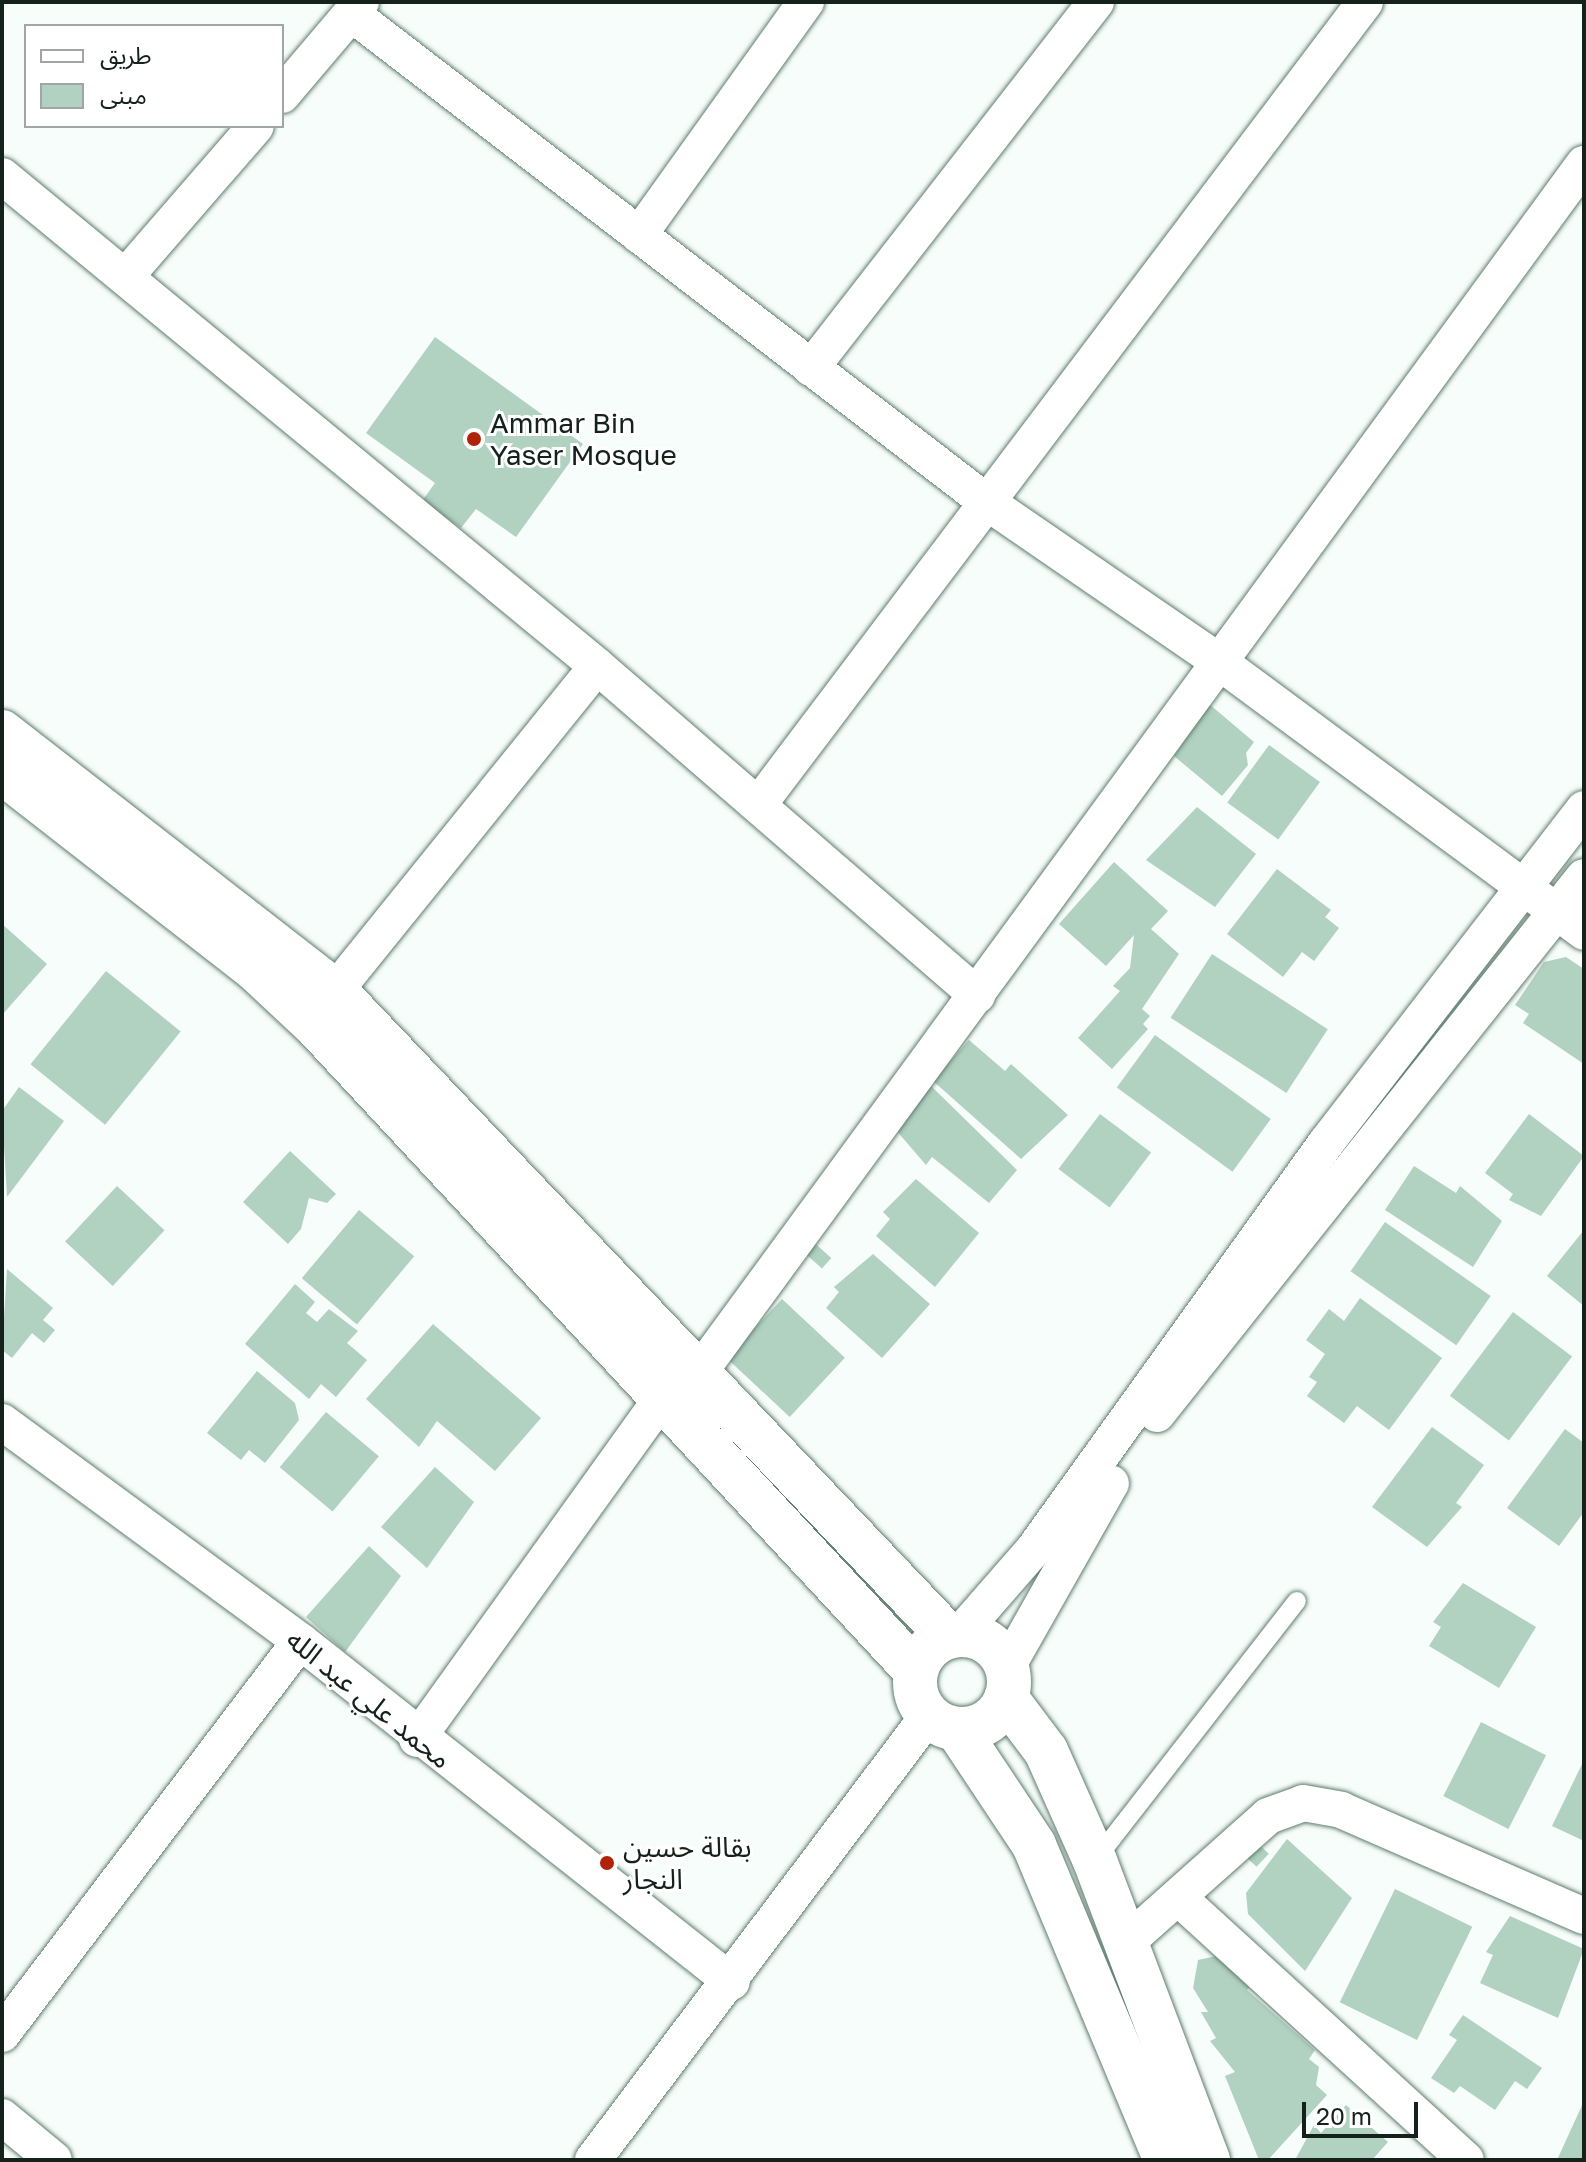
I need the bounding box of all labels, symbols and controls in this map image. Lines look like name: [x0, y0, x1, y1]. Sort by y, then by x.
legend: [24, 24, 284, 128]
text: طريق: [100, 40, 152, 69]
text: مبنى: [100, 80, 147, 109]
place label: Ammar Bin Yaser Mosque: [490, 406, 677, 472]
marker: Ammar Bin Yaser Mosque: [465, 430, 483, 448]
street label: محمد علي عبد الله: [280, 1622, 458, 1776]
place label: بقالة حسين النجار: [623, 1830, 752, 1896]
marker: بقالة حسين النجار: [598, 1854, 616, 1872]
scale bar: [1306, 2086, 1422, 2136]
text: 20 m: [1316, 2101, 1372, 2130]

